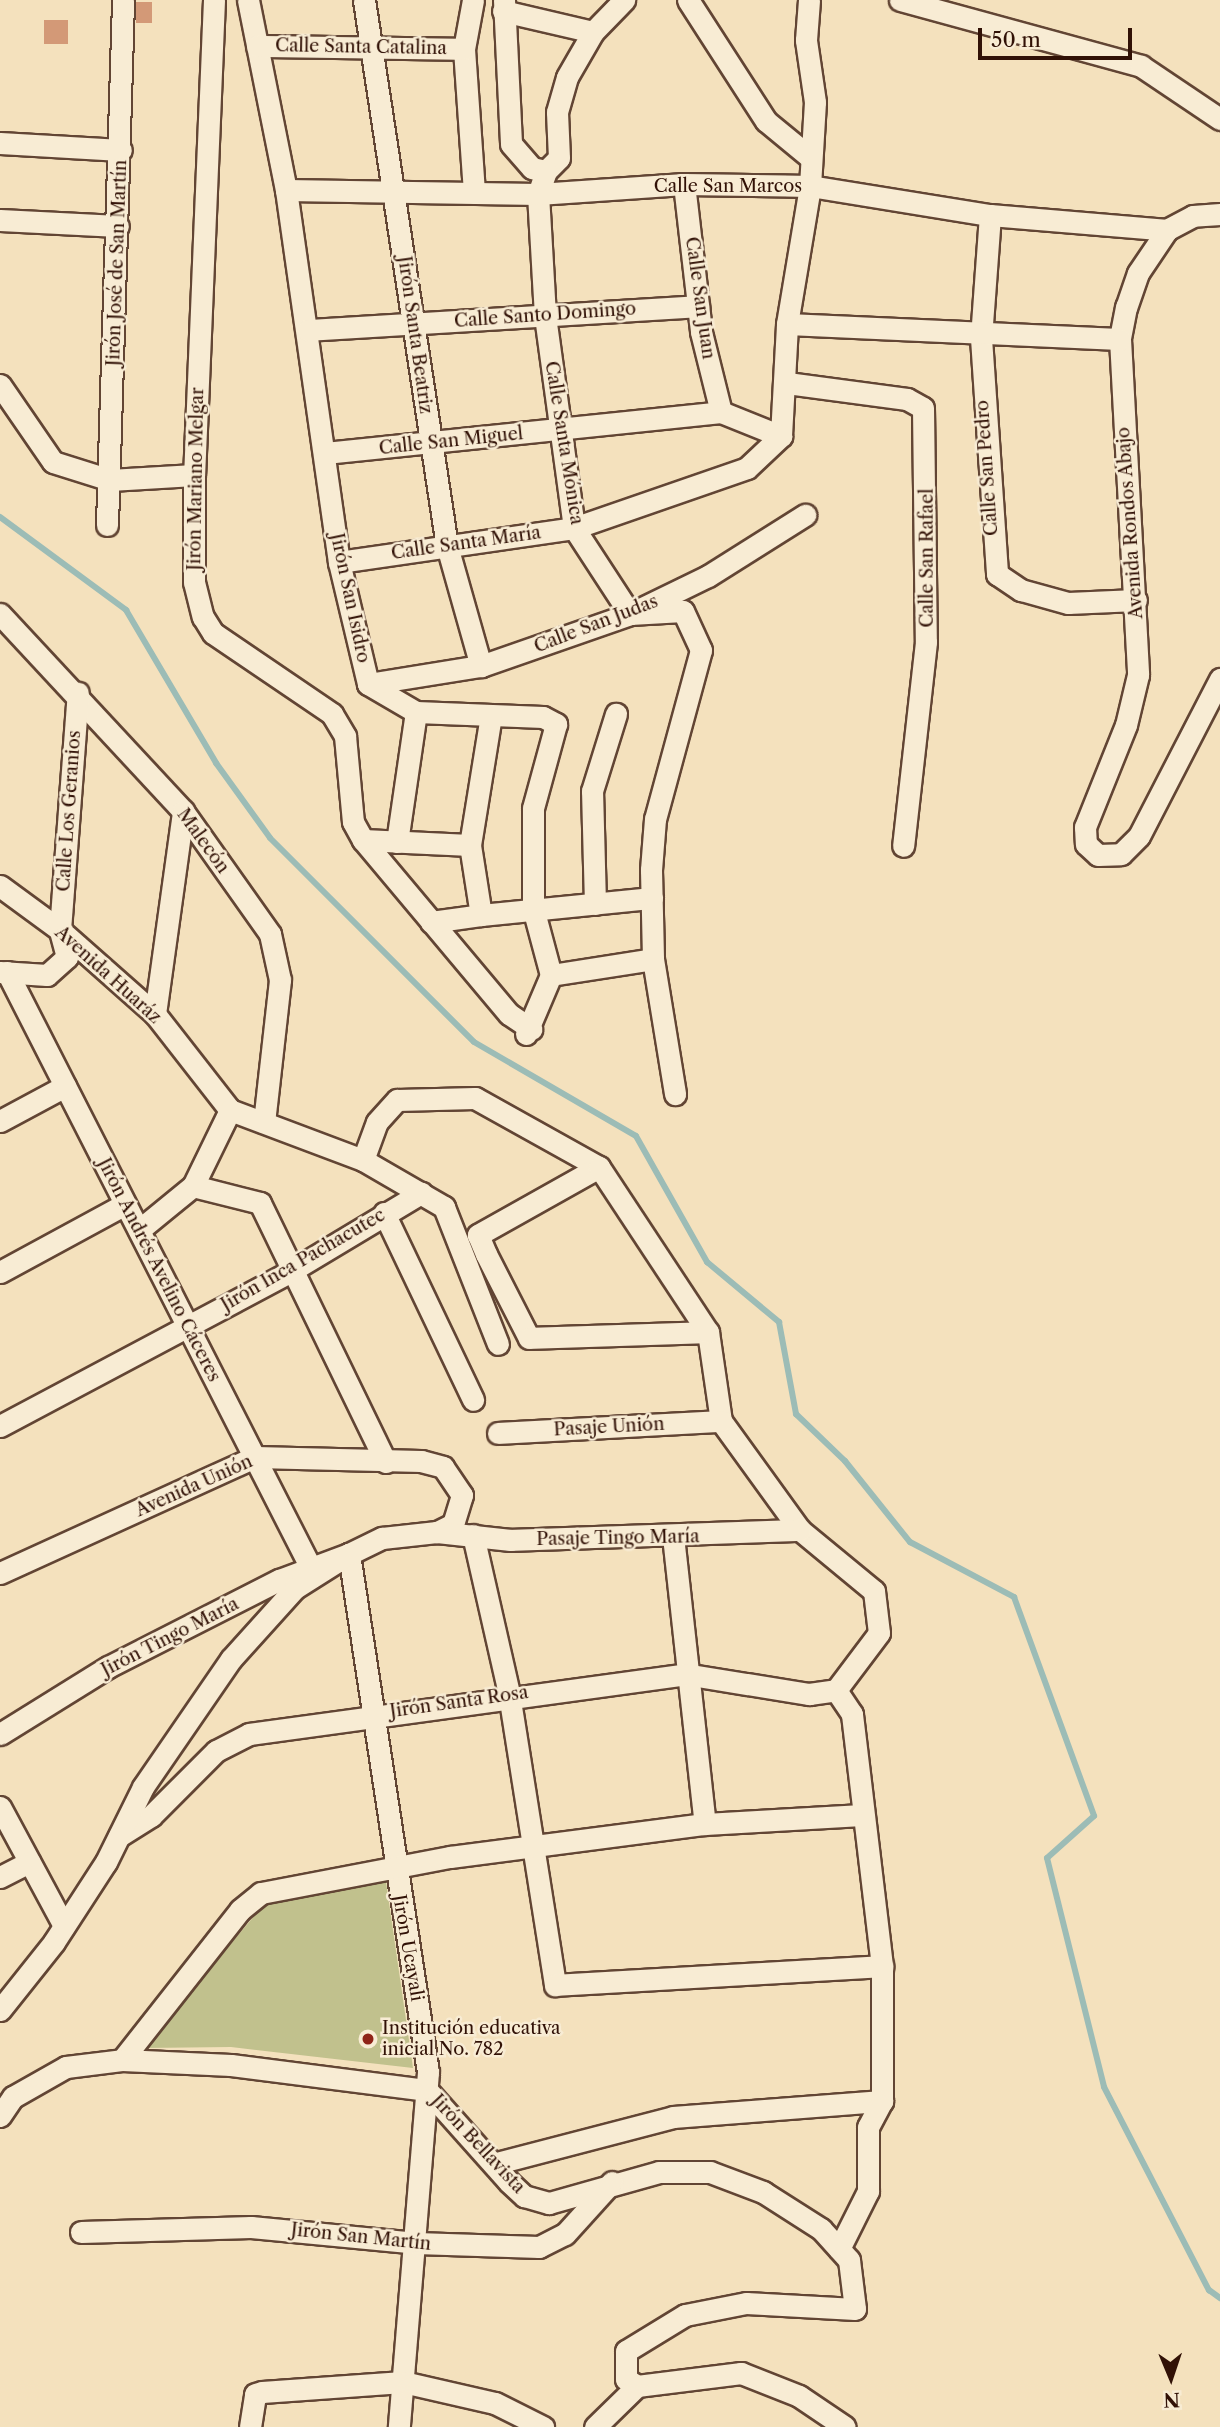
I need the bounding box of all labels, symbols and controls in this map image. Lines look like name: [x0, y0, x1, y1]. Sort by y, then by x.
scale bar: [982, 14, 1136, 58]
text: 50 m: [991, 27, 1041, 52]
street label: Calle Santa Catalina: [275, 35, 447, 59]
street label: Jirón José de San Martín: [103, 159, 131, 367]
street label: Calle San Marcos: [654, 175, 802, 197]
street label: Calle San Juan: [681, 235, 719, 361]
street label: Jirón Santa Beatriz: [393, 255, 437, 415]
street label: Calle Santo Domingo: [453, 298, 637, 332]
street label: Calle Santa Mónica: [540, 360, 588, 526]
street label: Jirón Mariano Melgar: [184, 387, 208, 571]
street label: Calle San Pedro: [971, 399, 1003, 537]
street label: Calle San Miguel: [378, 423, 524, 459]
street label: Avenida Rondos Abajo: [1112, 426, 1148, 620]
street label: Calle San Rafael: [916, 488, 938, 628]
street label: Calle Santa María: [390, 522, 542, 564]
street label: Jirón San Isidro: [326, 531, 374, 665]
street label: Calle San Judas: [531, 590, 661, 658]
street label: Calle Los Geranios: [53, 730, 85, 892]
street label: Malecón: [172, 804, 234, 878]
street label: Avenida Huaráz: [50, 922, 166, 1028]
street label: Jirón Andrés Avelino Cáceres: [93, 1154, 225, 1386]
street label: Jirón Inca Pachacutec: [217, 1204, 389, 1316]
street label: Pasaje Unión: [553, 1413, 665, 1441]
street label: Avenida Unión: [132, 1451, 256, 1521]
street label: Pasaje Tingo María: [536, 1526, 700, 1550]
street label: Jirón Tingo María: [98, 1593, 242, 1681]
street label: Jirón Santa Rosa: [388, 1682, 530, 1722]
street label: Jirón Ucayali: [388, 1893, 428, 2003]
place label: Institución educativa inicial No. 782: [382, 2018, 561, 2060]
marker: Institución educativa inicial No. 782: [360, 2031, 376, 2047]
street label: Jirón Bellavista: [427, 2090, 529, 2198]
street label: Jirón San Martín: [290, 2219, 432, 2255]
north arrow: [1136, 2343, 1206, 2413]
text: N: [1163, 2388, 1180, 2411]

